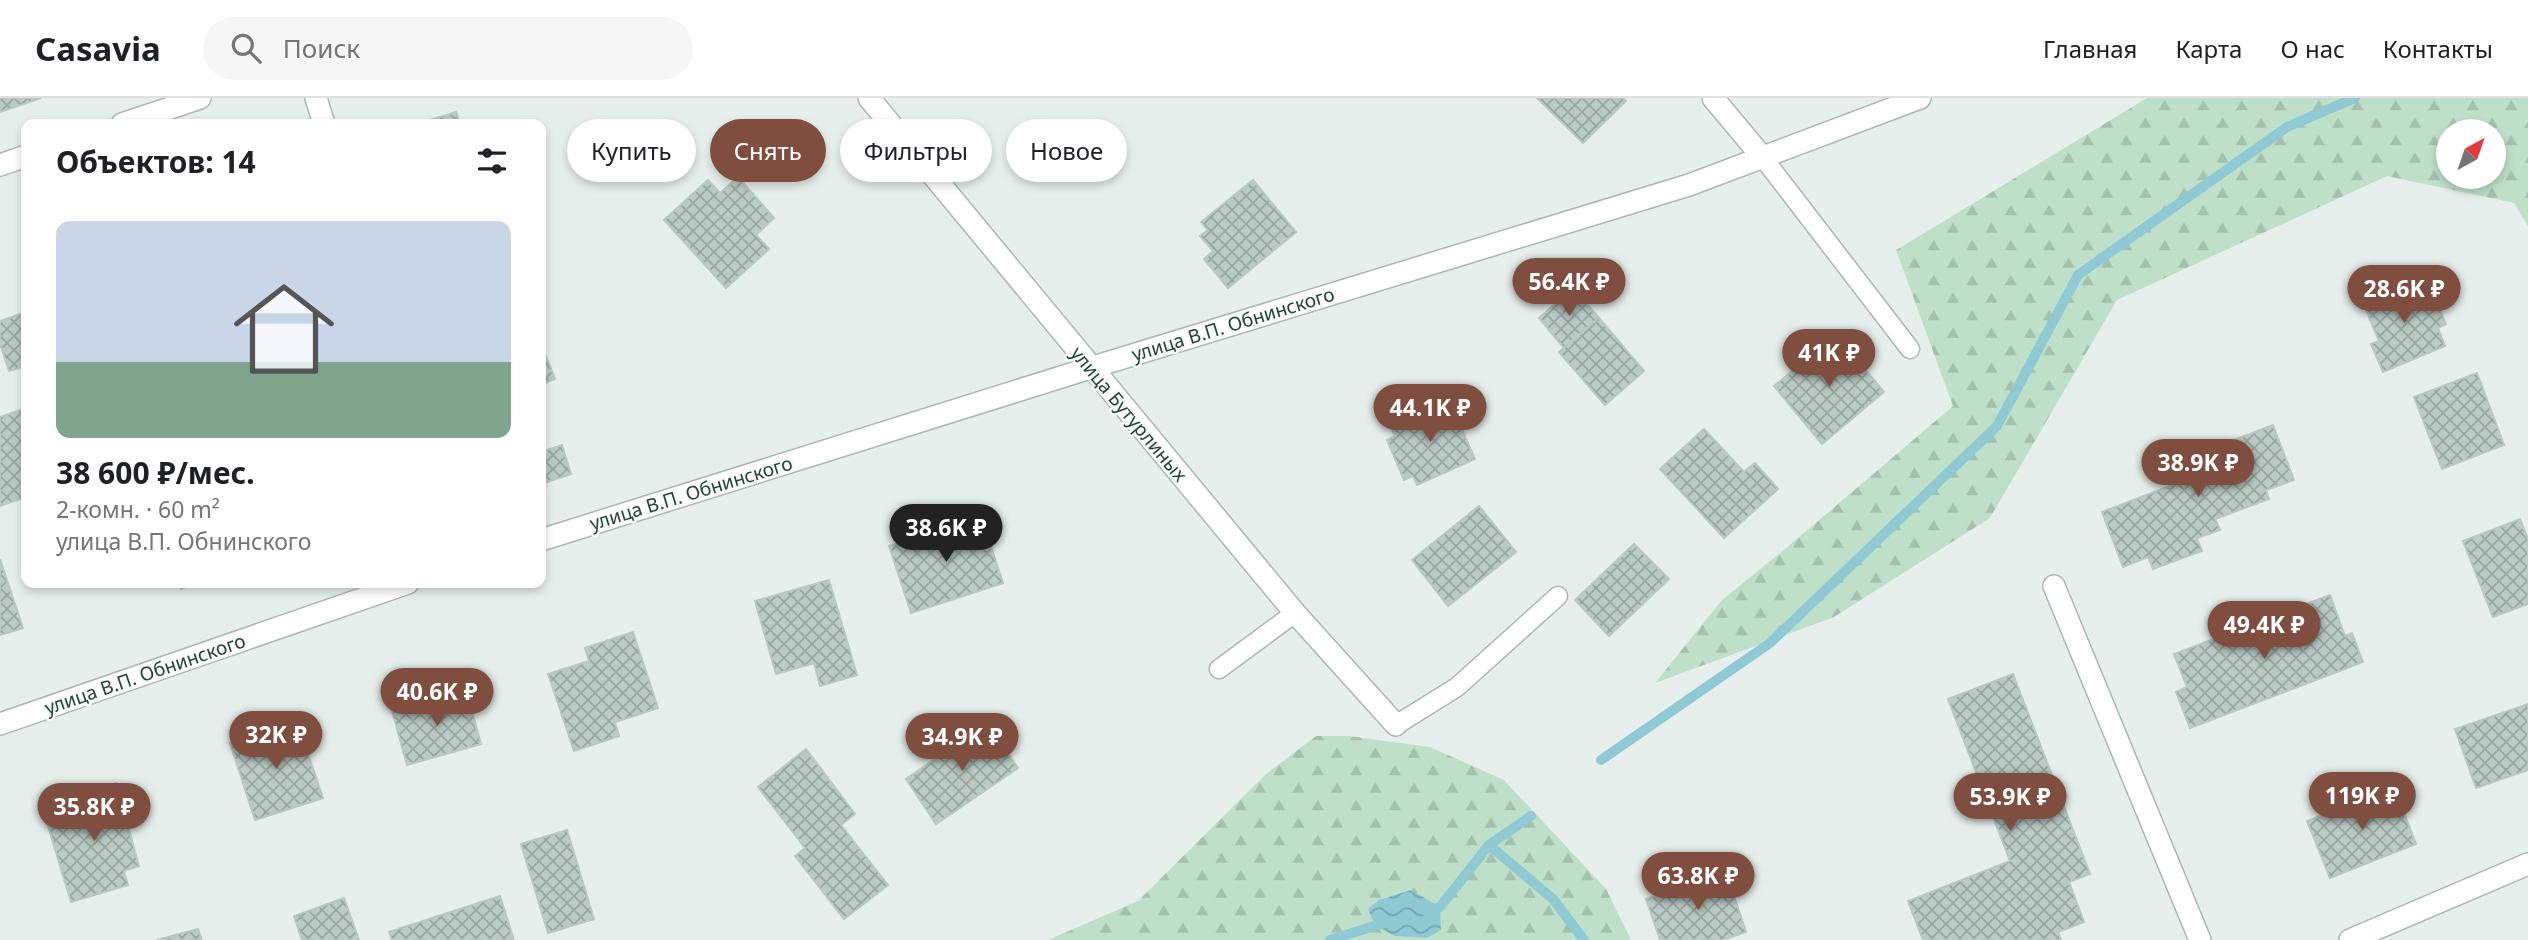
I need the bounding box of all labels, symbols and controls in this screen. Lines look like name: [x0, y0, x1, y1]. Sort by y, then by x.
search box: [203, 17, 693, 80]
text: Casavia: [35, 26, 161, 71]
icon: search: [227, 29, 265, 67]
text: Поиск: [283, 30, 360, 66]
text: Главная: [2043, 32, 2137, 65]
text: Карта: [2175, 32, 2242, 65]
text: О нас: [2280, 32, 2345, 65]
text: Контакты: [2383, 32, 2493, 65]
chip: Купить: [567, 119, 696, 182]
chip: Снять: [710, 119, 826, 182]
chip: Фильтры: [840, 119, 992, 182]
chip: Новое: [1006, 119, 1127, 182]
north arrow: [2436, 119, 2506, 189]
map controls: [2436, 119, 2506, 189]
text: Объектов: 14: [56, 141, 256, 182]
icon: filters: [473, 142, 511, 180]
pin: 56.4K ₽: [1504, 258, 1634, 318]
text: 56.4K ₽: [1529, 265, 1609, 297]
icon: home: [221, 266, 347, 392]
pin: 28.6K ₽: [2339, 266, 2469, 325]
text: 28.6K ₽: [2364, 272, 2444, 304]
street label: улица В.П. Обнинского: [1128, 281, 1338, 367]
pin: 41K ₽: [1780, 330, 1878, 389]
text: 41K ₽: [1798, 336, 1860, 368]
street label: улица Бутурлиных: [1065, 341, 1193, 487]
pin: 44.1K ₽: [1365, 384, 1495, 444]
text: 44.1K ₽: [1390, 391, 1470, 423]
pin: 38.9K ₽: [2133, 440, 2263, 499]
text: 38.9K ₽: [2158, 446, 2238, 478]
street label: улица В.П. Обнинского: [586, 450, 796, 536]
text: 38 600 ₽/мес.: [56, 452, 255, 493]
text: 2-комн. · 60 m²: [56, 493, 220, 525]
pin: 38.6K ₽: [881, 504, 1011, 564]
text: 38.6K ₽: [906, 511, 986, 543]
text: улица В.П. Обнинского: [56, 525, 311, 557]
pin: 49.4K ₽: [2199, 602, 2329, 661]
text: 49.4K ₽: [2224, 608, 2304, 640]
street label: улица В.П. Обнинского: [41, 627, 249, 721]
pin: 40.6K ₽: [372, 668, 502, 728]
text: 40.6K ₽: [397, 675, 477, 707]
pin: 32K ₽: [227, 712, 325, 771]
pin: 34.9K ₽: [897, 714, 1027, 773]
text: 32K ₽: [245, 718, 307, 750]
text: 34.9K ₽: [922, 720, 1002, 752]
pin: 119K ₽: [2305, 772, 2419, 832]
pin: 53.9K ₽: [1945, 774, 2075, 833]
text: 119K ₽: [2325, 779, 2399, 811]
text: 53.9K ₽: [1970, 780, 2050, 812]
pin: 35.8K ₽: [29, 784, 159, 843]
text: 35.8K ₽: [54, 790, 134, 822]
pin: 63.8K ₽: [1633, 852, 1763, 912]
text: 63.8K ₽: [1658, 859, 1738, 891]

